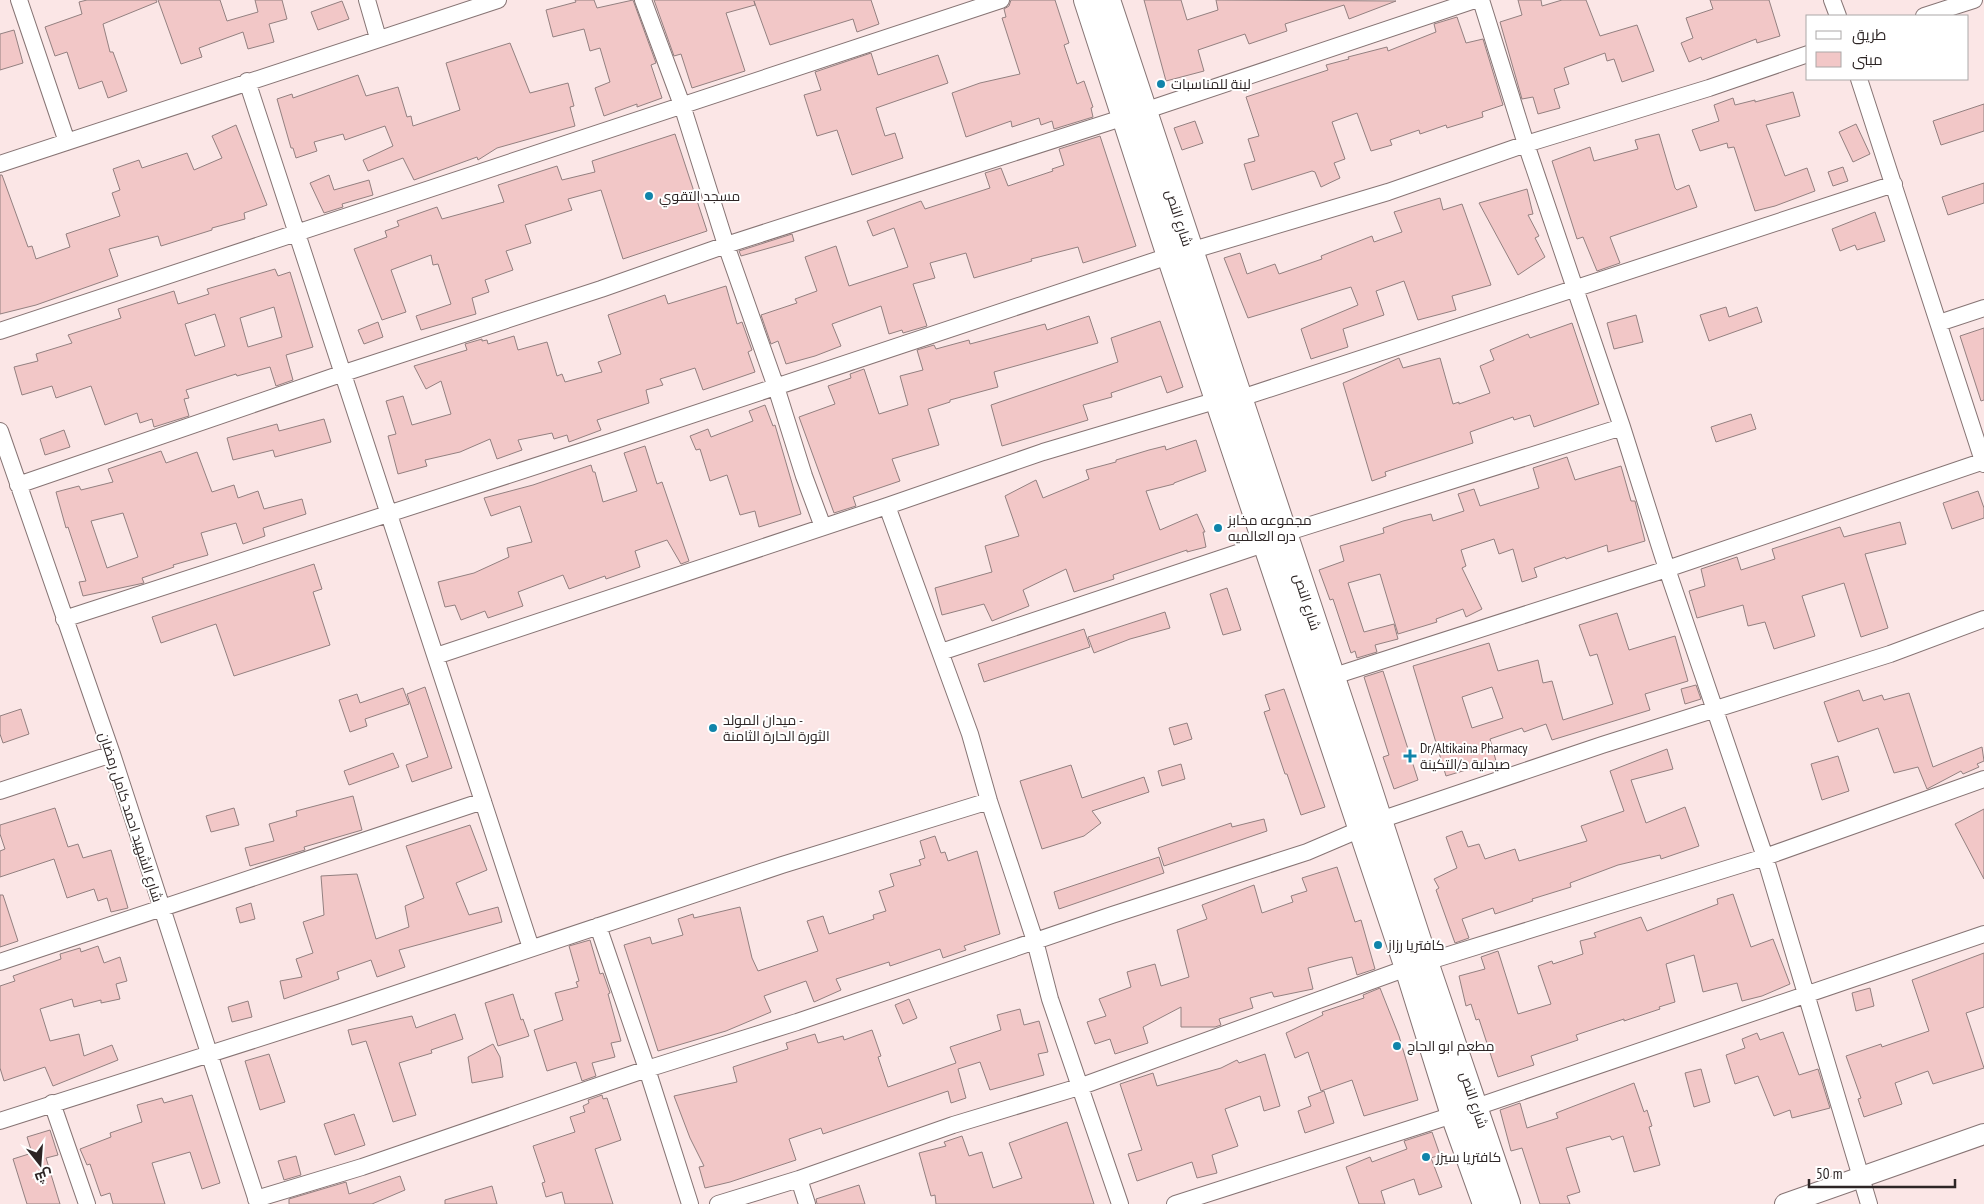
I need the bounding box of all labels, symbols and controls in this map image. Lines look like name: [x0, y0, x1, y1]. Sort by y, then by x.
legend: [1806, 15, 1969, 80]
text: طريق: [1852, 25, 1886, 45]
text: مبنى: [1852, 50, 1883, 70]
place label: لينة للمناسبات: [1171, 75, 1251, 93]
marker: لينة للمناسبات: [1155, 78, 1167, 90]
place label: مسجد التقوي: [659, 187, 740, 208]
street label: شارع النص: [1161, 187, 1197, 249]
marker: مسجد التقوي: [643, 190, 655, 202]
place label: مجموعه مخابز دره العالميه: [1227, 511, 1312, 545]
marker: مجموعه مخابز دره العالميه: [1212, 522, 1224, 534]
street label: شارع النص: [1289, 571, 1325, 633]
place label: ميدان المولد - الثورة الحارة الثامنة: [723, 711, 830, 745]
marker: ميدان المولد - الثورة الحارة الثامنة: [707, 722, 719, 734]
street label: شارع الشهيد احمد كامل رمضان: [95, 730, 167, 904]
place label: Dr/Altikaina Pharmacy صيدلية د/التكينة: [1420, 739, 1528, 773]
marker: Dr/Altikaina Pharmacy صيدلية د/التكينة: [1404, 750, 1416, 762]
place label: كافتريا رزاز: [1387, 936, 1444, 954]
marker: كافتريا رزاز: [1372, 939, 1384, 951]
place label: مطعم ابو الحاج: [1407, 1037, 1494, 1056]
marker: مطعم ابو الحاج: [1391, 1040, 1403, 1052]
street label: شارع النص: [1456, 1069, 1492, 1131]
north arrow: [15, 1139, 65, 1189]
place label: كافتريا سيزر: [1435, 1148, 1501, 1166]
marker: كافتريا سيزر: [1420, 1151, 1432, 1163]
scale bar: [1809, 1156, 1955, 1188]
text: 50 m: [1816, 1164, 1842, 1183]
text: ش: [33, 1165, 55, 1188]

